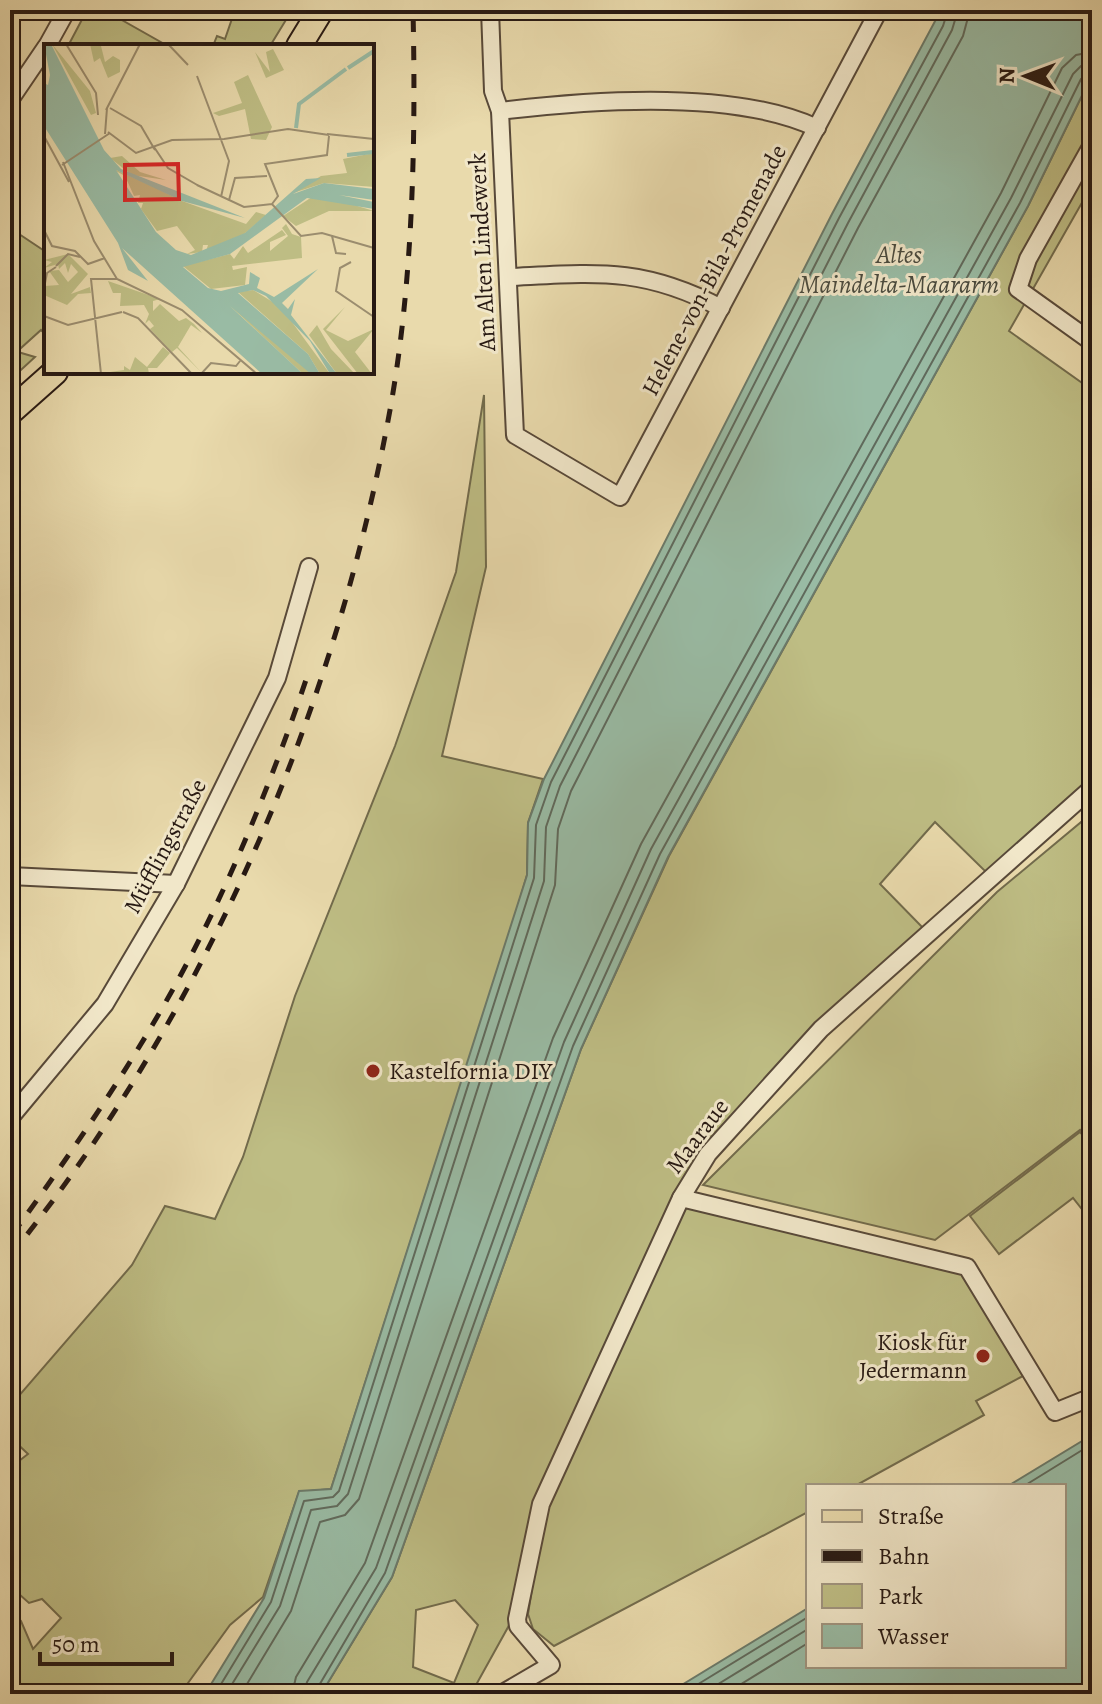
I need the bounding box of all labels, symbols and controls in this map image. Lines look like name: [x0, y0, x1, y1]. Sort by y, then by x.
north arrow: [986, 36, 1066, 116]
inset map: [44, 44, 374, 374]
text: N: [992, 67, 1022, 84]
street label: Helene-von-Bila-Promenade: [634, 139, 794, 401]
street label: Am Alten Lindewerk: [461, 152, 503, 353]
water label: Altes Maindelta-Maararm: [799, 237, 999, 302]
street label: Müfflingstraße: [116, 773, 214, 919]
place label: Kastelfornia DIY: [389, 1055, 553, 1087]
marker: Kastelfornia DIY: [364, 1062, 382, 1080]
street label: Maaraue: [658, 1092, 736, 1180]
place label: Kiosk für Jedermann: [859, 1326, 967, 1386]
marker: Kiosk für Jedermann: [974, 1347, 992, 1365]
legend: [806, 1484, 1066, 1668]
text: Straße: [878, 1500, 944, 1532]
text: Bahn: [878, 1540, 929, 1572]
text: Park: [878, 1580, 923, 1612]
scale bar: [40, 1616, 172, 1666]
text: Wasser: [877, 1620, 949, 1652]
text: 50 m: [52, 1628, 100, 1660]

